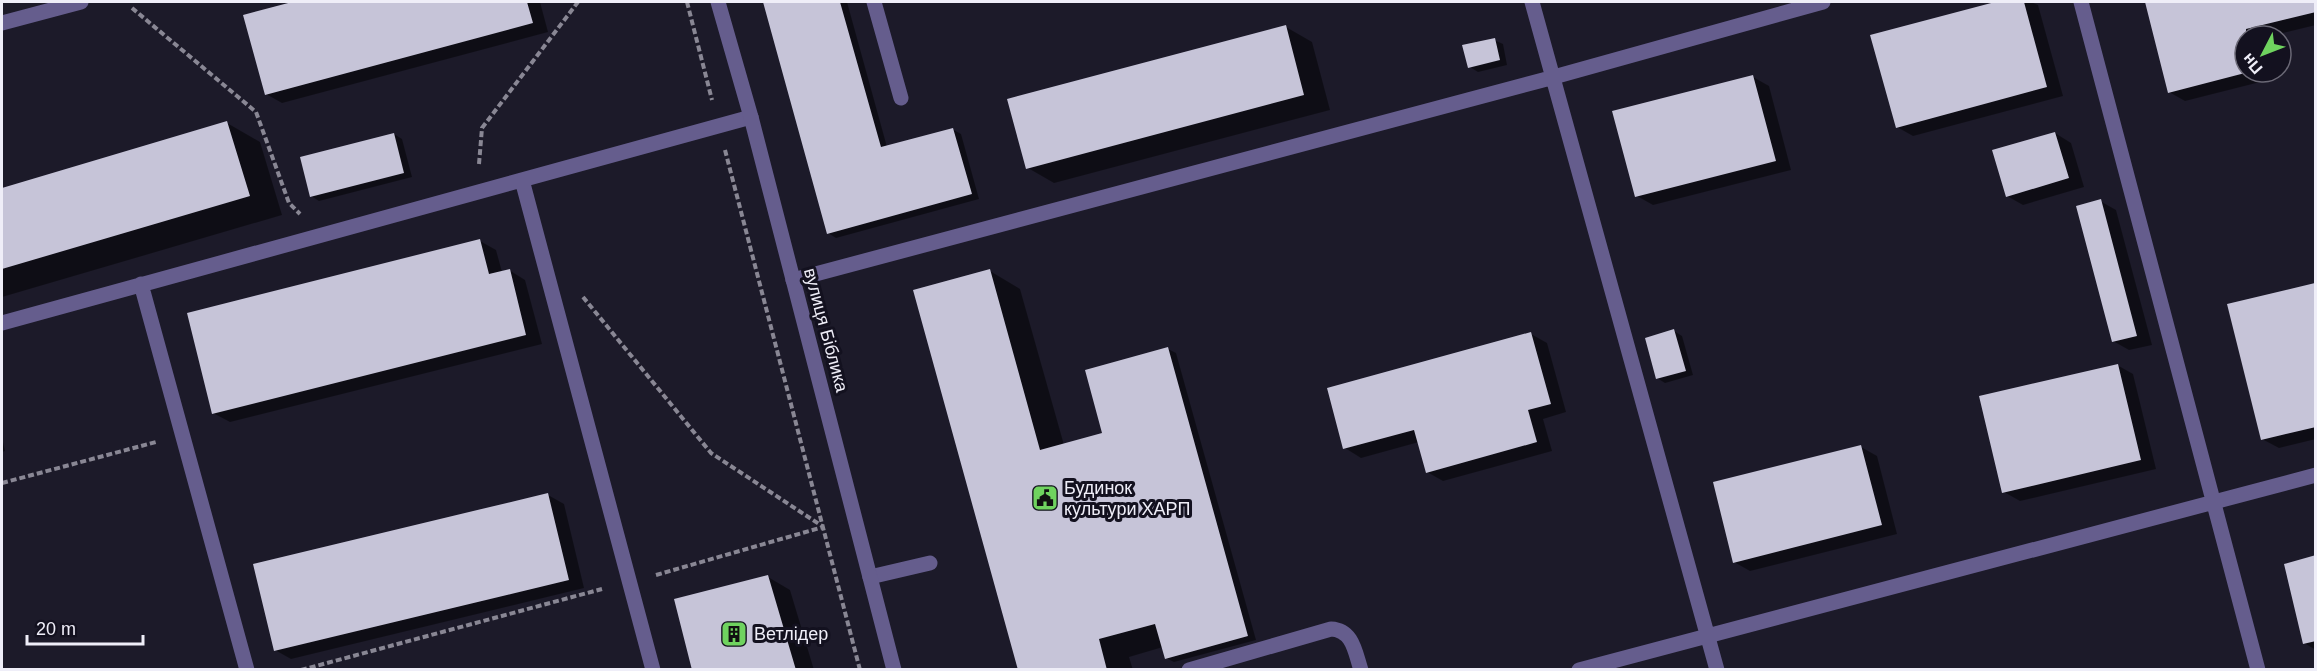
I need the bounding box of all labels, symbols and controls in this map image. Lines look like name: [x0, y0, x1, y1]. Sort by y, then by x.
north arrow: [2233, 24, 2293, 84]
text: Пн: [2239, 50, 2266, 77]
street label: вулиця Біблика: [800, 266, 852, 395]
place label: Будинок культури ХАРП: [1064, 478, 1190, 519]
public building icon: Будинок культури ХАРП: [1030, 483, 1060, 513]
scale bar: [27, 608, 142, 646]
text: 20 m: [36, 619, 76, 639]
building icon: Ветлідер: [719, 619, 749, 649]
place label: Ветлідер: [754, 624, 828, 644]

